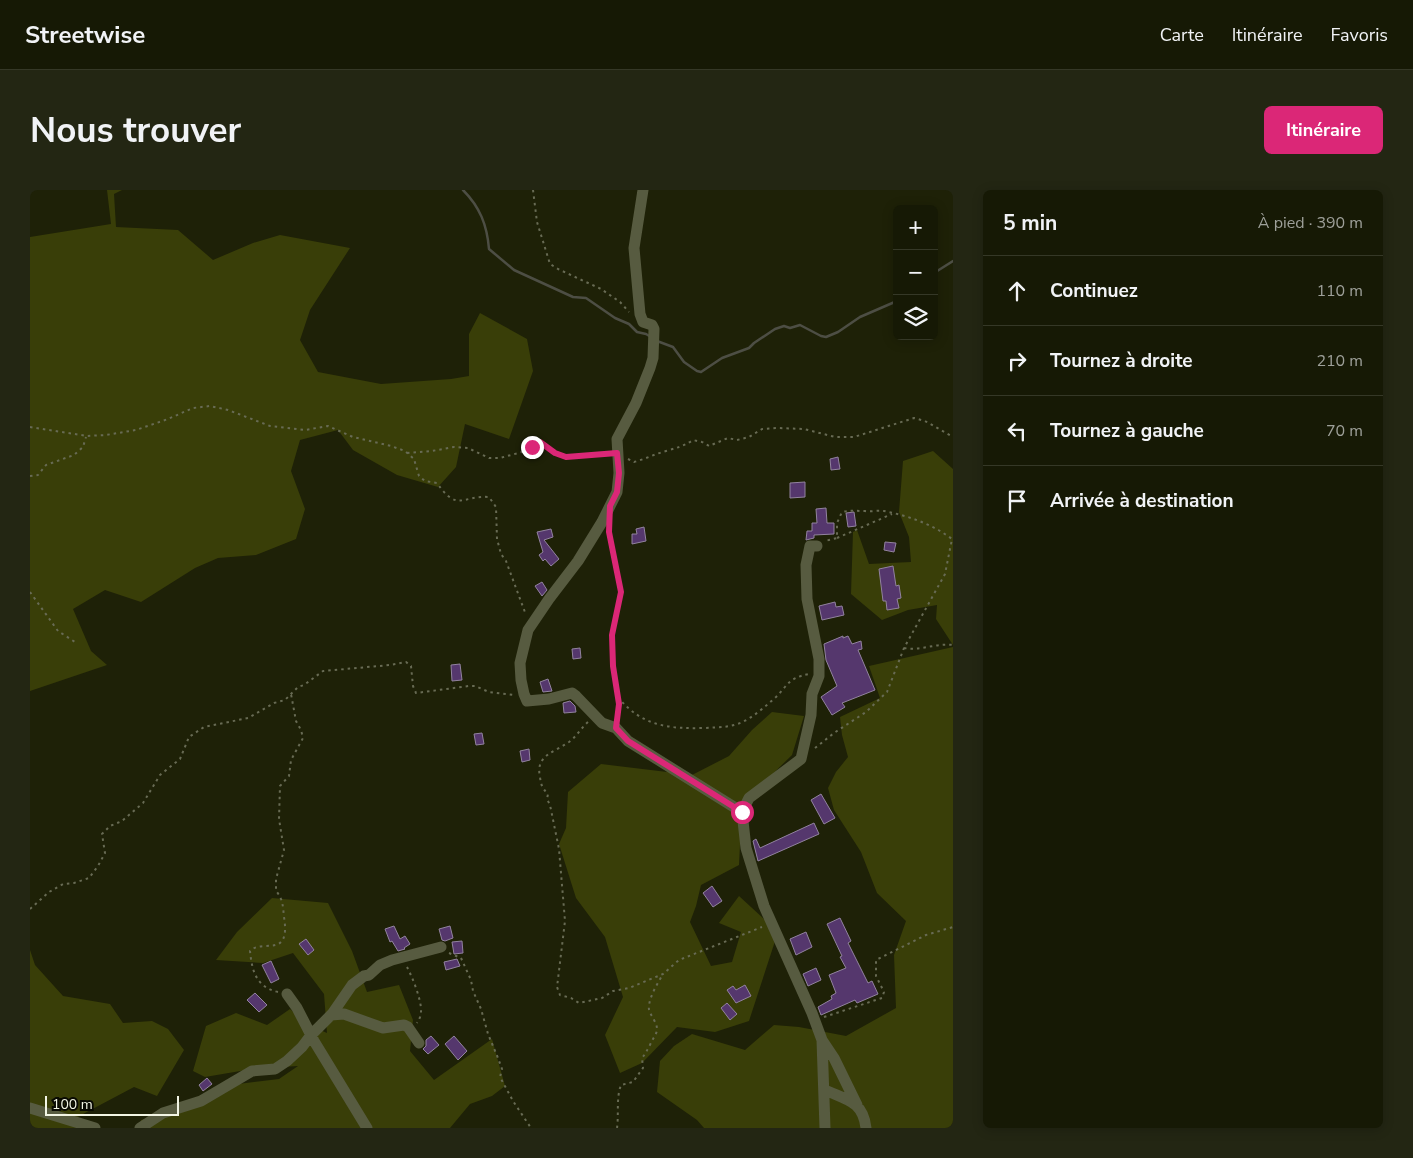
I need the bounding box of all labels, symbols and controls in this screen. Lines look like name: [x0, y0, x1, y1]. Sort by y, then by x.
text: Streetwise: [25, 19, 145, 51]
text: Carte: [1160, 23, 1204, 47]
text: Itinéraire: [1232, 23, 1303, 47]
text: Favoris: [1331, 23, 1388, 47]
button: Itinéraire: [1264, 106, 1383, 154]
text: Nous trouver: [30, 107, 241, 154]
map controls: [893, 205, 938, 340]
button: +: [893, 205, 938, 250]
text: 5 min: [1003, 209, 1057, 237]
text: À pied · 390 m: [1258, 212, 1363, 234]
button: −: [893, 250, 938, 295]
icon: ahead: [1003, 277, 1031, 305]
text: Continuez: [1050, 278, 1138, 304]
text: 110 m: [1316, 280, 1363, 302]
button: layers: [893, 295, 938, 340]
icon: right: [1003, 347, 1031, 375]
text: Tournez à droite: [1050, 348, 1193, 374]
text: 210 m: [1316, 350, 1363, 372]
icon: left: [1003, 417, 1031, 445]
text: Tournez à gauche: [1050, 418, 1204, 444]
text: 70 m: [1326, 420, 1363, 442]
route end: [521, 436, 544, 459]
icon: arrive: [1003, 487, 1031, 515]
text: Arrivée à destination: [1050, 488, 1234, 514]
route start: [731, 801, 754, 824]
scale bar: [45, 1093, 179, 1116]
text: 100 m: [52, 1095, 93, 1114]

